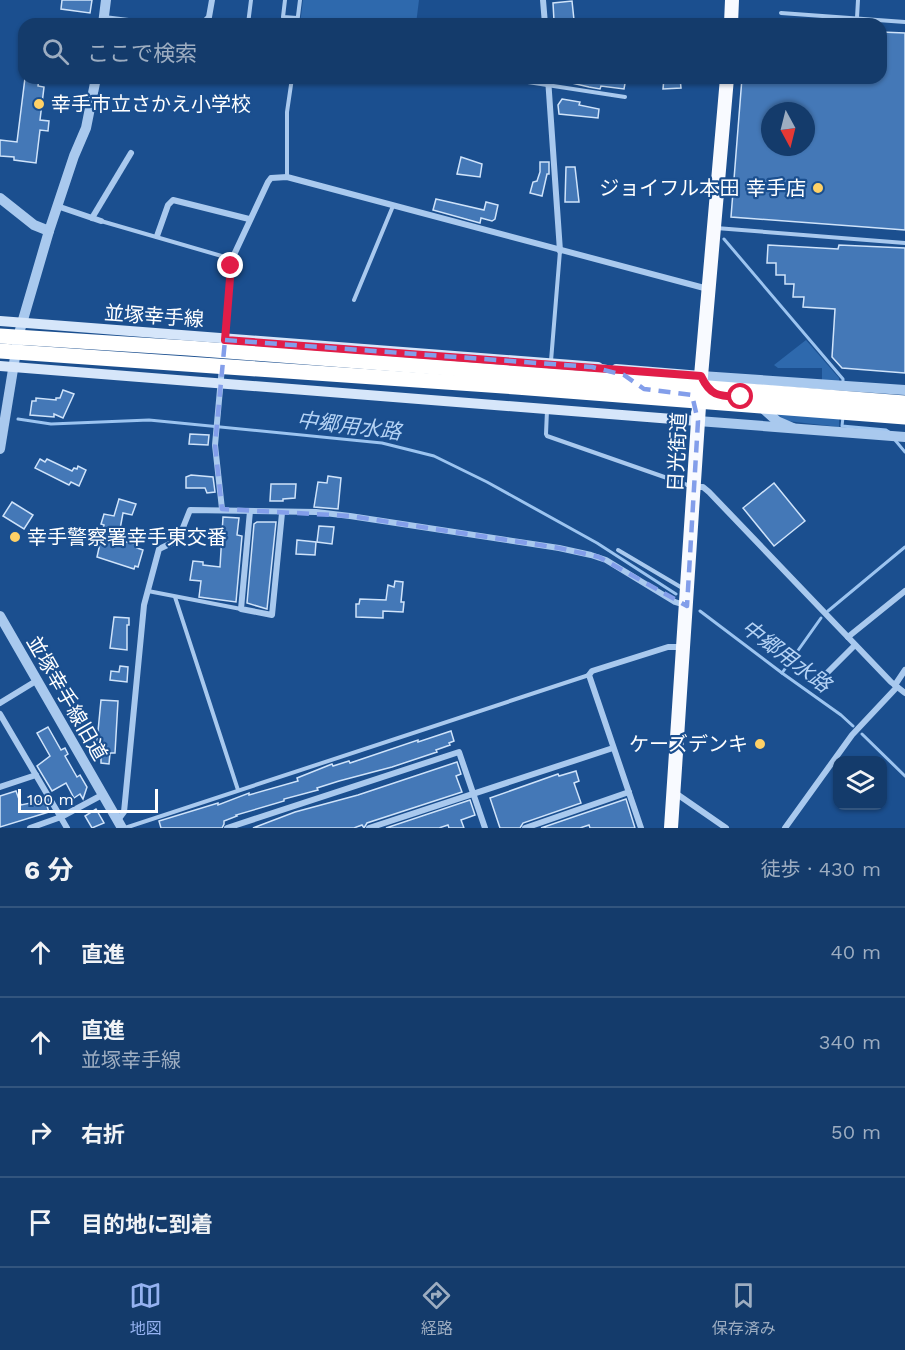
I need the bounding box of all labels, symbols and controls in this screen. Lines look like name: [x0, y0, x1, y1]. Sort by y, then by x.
search box: [18, 18, 887, 84]
icon: search: [39, 35, 72, 68]
text: ここで検索: [87, 41, 197, 66]
place label: 幸手市立さかえ小学校: [51, 92, 251, 116]
marker: 幸手市立さかえ小学校: [32, 97, 46, 111]
north arrow: [761, 102, 815, 156]
place label: ジョイフル本田 幸手店: [599, 176, 806, 200]
marker: ジョイフル本田 幸手店: [811, 181, 825, 195]
route end: [217, 252, 243, 278]
street label: 並塚幸手線: [103, 301, 205, 331]
route start: [727, 383, 753, 409]
water label: 中郷用水路: [295, 407, 405, 445]
street label: 日光街道: [663, 411, 691, 493]
place label: 幸手警察署幸手東交番: [27, 525, 227, 549]
marker: 幸手警察署幸手東交番: [8, 530, 22, 544]
water label: 中郷用水路: [737, 614, 837, 698]
street label: 並塚幸手線旧道: [22, 631, 112, 765]
place label: ケーズデンキ: [629, 732, 748, 756]
marker: ケーズデンキ: [753, 737, 767, 751]
map controls: [833, 756, 887, 810]
button: layers: [833, 756, 887, 810]
scale bar: [18, 786, 158, 814]
text: 100 m: [27, 790, 74, 809]
text: 6 分: [24, 855, 73, 885]
text: 徒歩 · 430 m: [761, 857, 881, 881]
icon: ahead: [24, 936, 57, 969]
text: 40 m: [830, 940, 881, 964]
text: 直進: [81, 942, 125, 967]
text: 直進: [81, 1018, 125, 1043]
icon: ahead: [24, 1026, 57, 1059]
text: 340 m: [819, 1030, 881, 1054]
text: 並塚幸手線: [81, 1048, 181, 1072]
icon: right: [24, 1116, 57, 1149]
text: 50 m: [831, 1120, 881, 1144]
text: 右折: [81, 1122, 125, 1147]
icon: arrive: [24, 1206, 57, 1239]
text: 目的地に到着: [81, 1212, 213, 1237]
tab: 地図: [129, 1279, 162, 1339]
tab: 経路: [420, 1279, 453, 1339]
tab: 保存済み: [712, 1279, 776, 1339]

